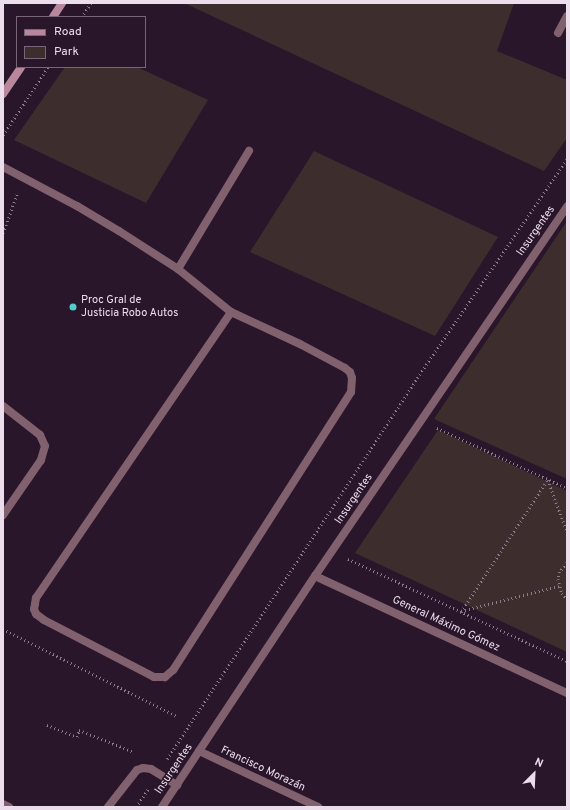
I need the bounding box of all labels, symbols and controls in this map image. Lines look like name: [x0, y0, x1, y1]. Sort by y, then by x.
legend: [16, 16, 146, 68]
text: Road: [54, 24, 82, 40]
text: Park: [54, 44, 79, 60]
street label: Insurgentes: [514, 204, 558, 258]
place label: Proc Gral de Justicia Robo Autos: [81, 294, 179, 320]
marker: Proc Gral de Justicia Robo Autos: [68, 302, 78, 312]
street label: Insurgentes: [332, 471, 376, 527]
street label: General Máximo Gómez: [390, 593, 502, 655]
street label: Insurgentes: [152, 741, 196, 797]
street label: Francisco Morazán: [219, 744, 307, 794]
north arrow: [514, 754, 554, 794]
text: N: [532, 755, 545, 771]

